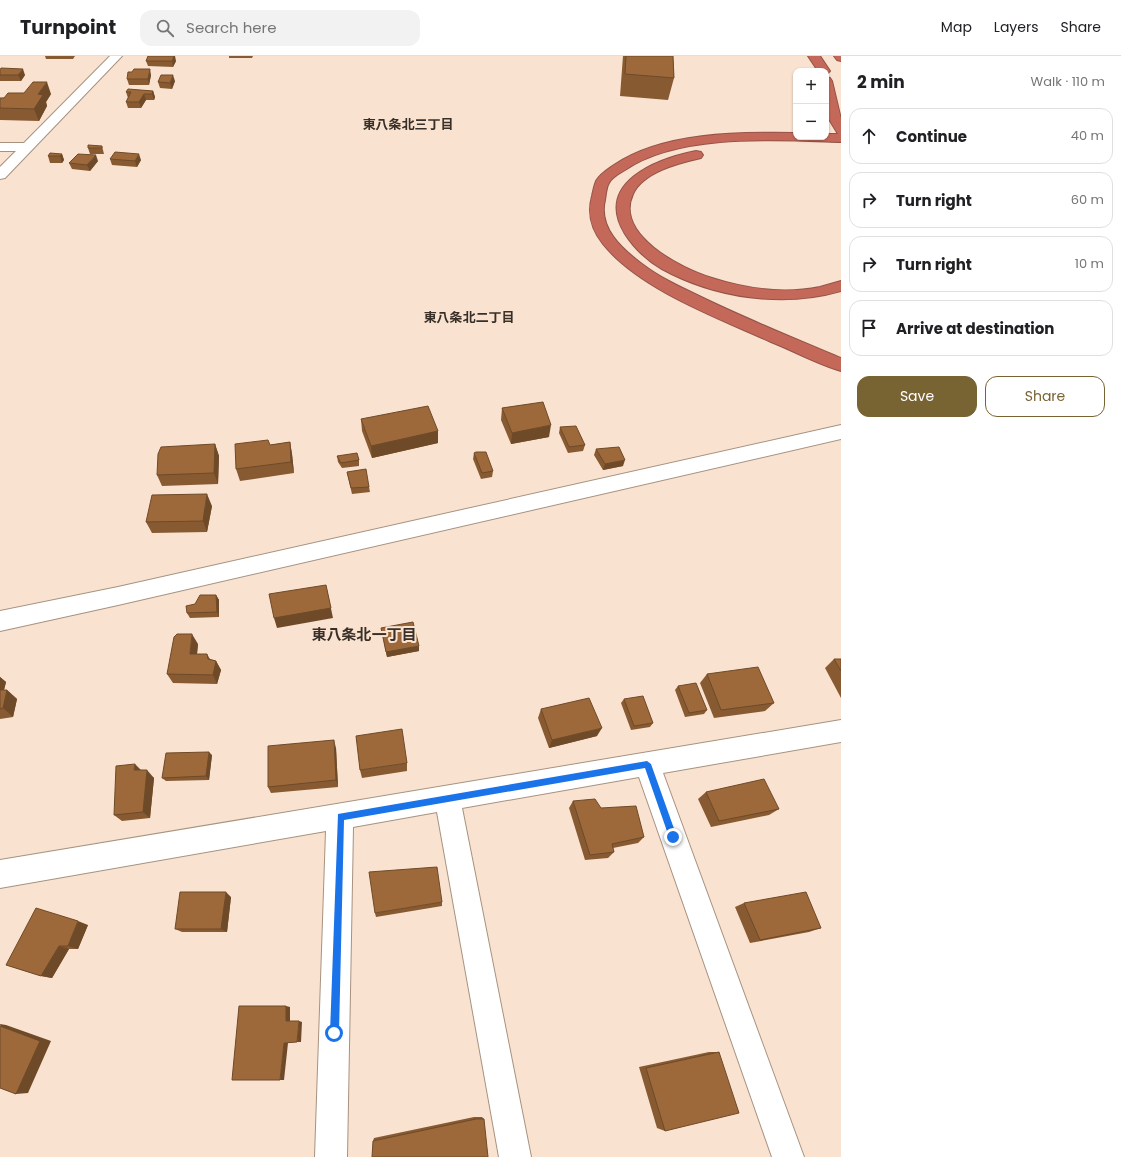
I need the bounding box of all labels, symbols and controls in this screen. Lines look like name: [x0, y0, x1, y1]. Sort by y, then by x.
search box: [140, 10, 420, 46]
text: Turnpoint: [20, 14, 116, 41]
icon: search: [154, 17, 176, 39]
text: Search here: [186, 17, 276, 38]
text: Map: [941, 17, 972, 37]
text: Layers: [994, 17, 1038, 37]
text: Share: [1060, 17, 1101, 37]
map controls: [793, 68, 829, 140]
button: +: [793, 68, 829, 104]
text: 2 min: [857, 70, 905, 94]
text: Walk · 110 m: [1031, 72, 1105, 91]
button: −: [793, 104, 829, 140]
district label: 東八条北三丁目: [362, 115, 454, 134]
icon: ahead: [858, 125, 880, 147]
text: Continue: [896, 126, 967, 147]
text: 40 m: [1071, 126, 1104, 145]
icon: right: [858, 189, 880, 211]
text: Turn right: [896, 190, 972, 211]
text: 60 m: [1071, 190, 1104, 209]
icon: right: [858, 253, 880, 275]
text: Turn right: [896, 254, 972, 275]
text: 10 m: [1075, 254, 1104, 273]
district label: 東八条北二丁目: [423, 308, 515, 327]
icon: arrive: [858, 317, 880, 339]
text: Arrive at destination: [896, 318, 1054, 339]
button: Save: [857, 376, 977, 417]
button: Share: [985, 376, 1105, 417]
district label: 東八条北一丁目: [311, 624, 417, 645]
route end: [664, 828, 682, 846]
route start: [325, 1024, 343, 1042]

